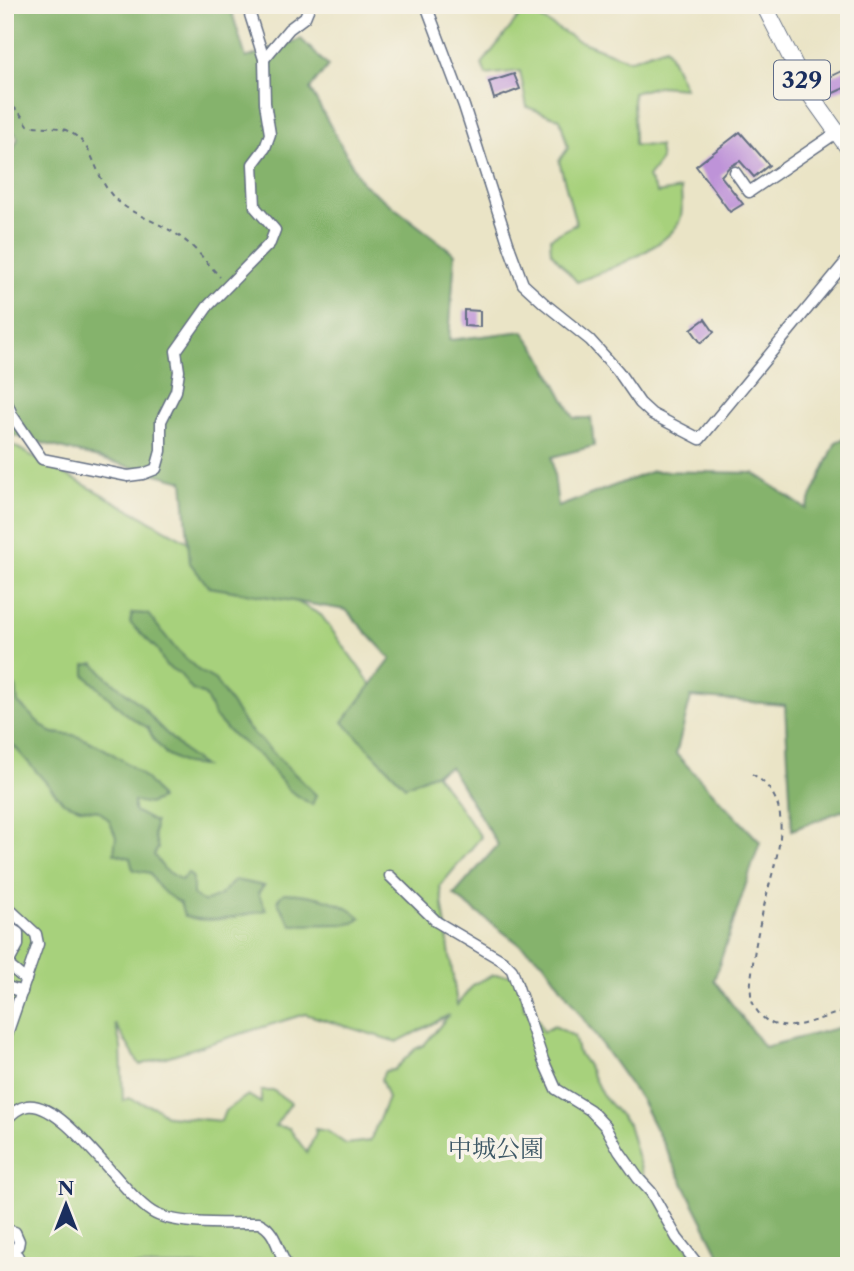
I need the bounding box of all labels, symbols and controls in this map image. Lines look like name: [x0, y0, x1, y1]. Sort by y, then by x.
road number: 329: [774, 60, 830, 100]
park label: 中城公園: [448, 1134, 544, 1163]
north arrow: [32, 1170, 102, 1240]
text: N: [58, 1177, 74, 1200]

